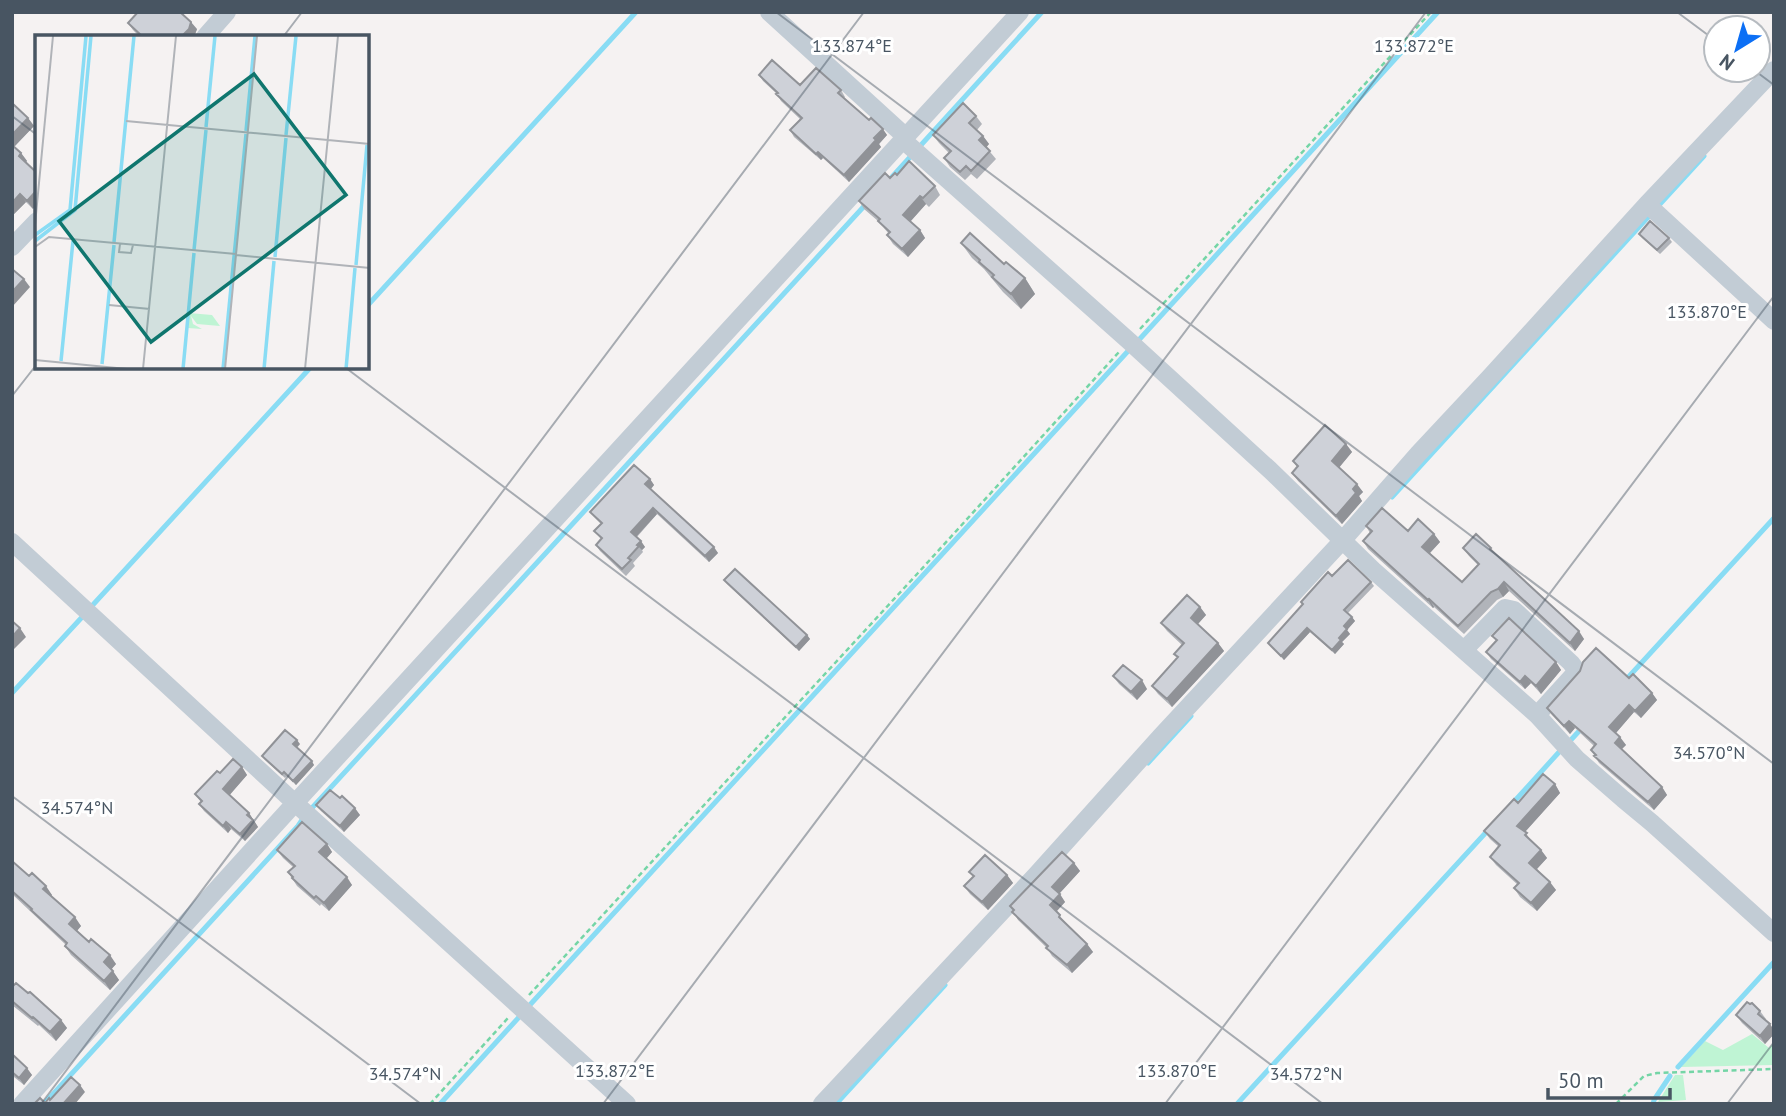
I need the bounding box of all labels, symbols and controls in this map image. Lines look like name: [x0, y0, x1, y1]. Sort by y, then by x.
north arrow: [1702, 14, 1772, 84]
text: 133.874°E: [812, 34, 892, 57]
text: 133.872°E: [1374, 34, 1454, 57]
inset map: [35, 35, 369, 369]
text: N: [1715, 49, 1739, 76]
text: 133.870°E: [1667, 300, 1747, 323]
text: 34.570°N: [1673, 741, 1745, 764]
text: 34.574°N: [41, 796, 113, 819]
scale bar: [1548, 1056, 1670, 1100]
text: 133.872°E: [575, 1059, 655, 1082]
text: 133.870°E: [1137, 1059, 1217, 1082]
text: 34.574°N: [369, 1062, 441, 1085]
text: 34.572°N: [1270, 1062, 1342, 1085]
text: 50 m: [1558, 1067, 1604, 1094]

